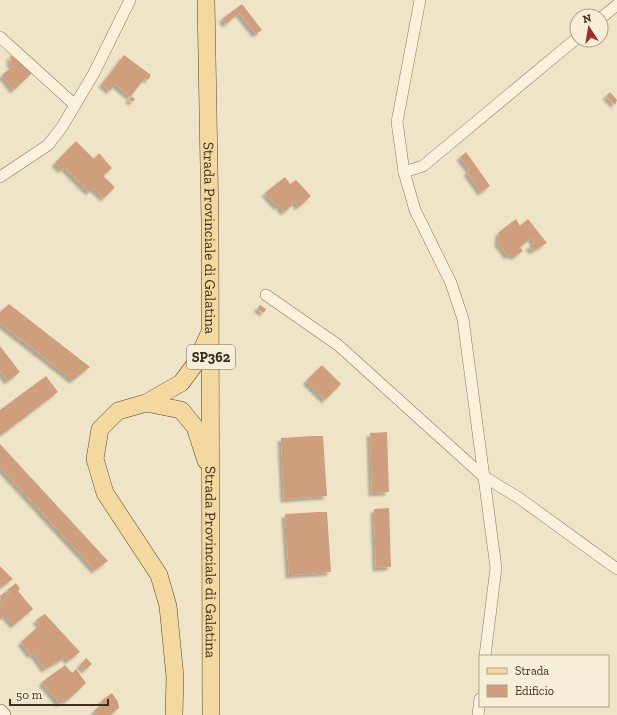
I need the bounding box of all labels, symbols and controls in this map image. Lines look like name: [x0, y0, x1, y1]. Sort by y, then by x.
north arrow: [569, 8, 609, 48]
text: N: [582, 11, 593, 26]
street label: Strada Provinciale di Galatina: [200, 142, 219, 334]
road number: SP362: [187, 345, 235, 369]
street label: Strada Provinciale di Galatina: [201, 466, 220, 658]
legend: [479, 655, 609, 707]
text: Strada: [515, 664, 549, 678]
scale bar: [10, 681, 108, 707]
text: Edificio: [515, 684, 554, 698]
text: 50 m: [16, 688, 43, 702]

